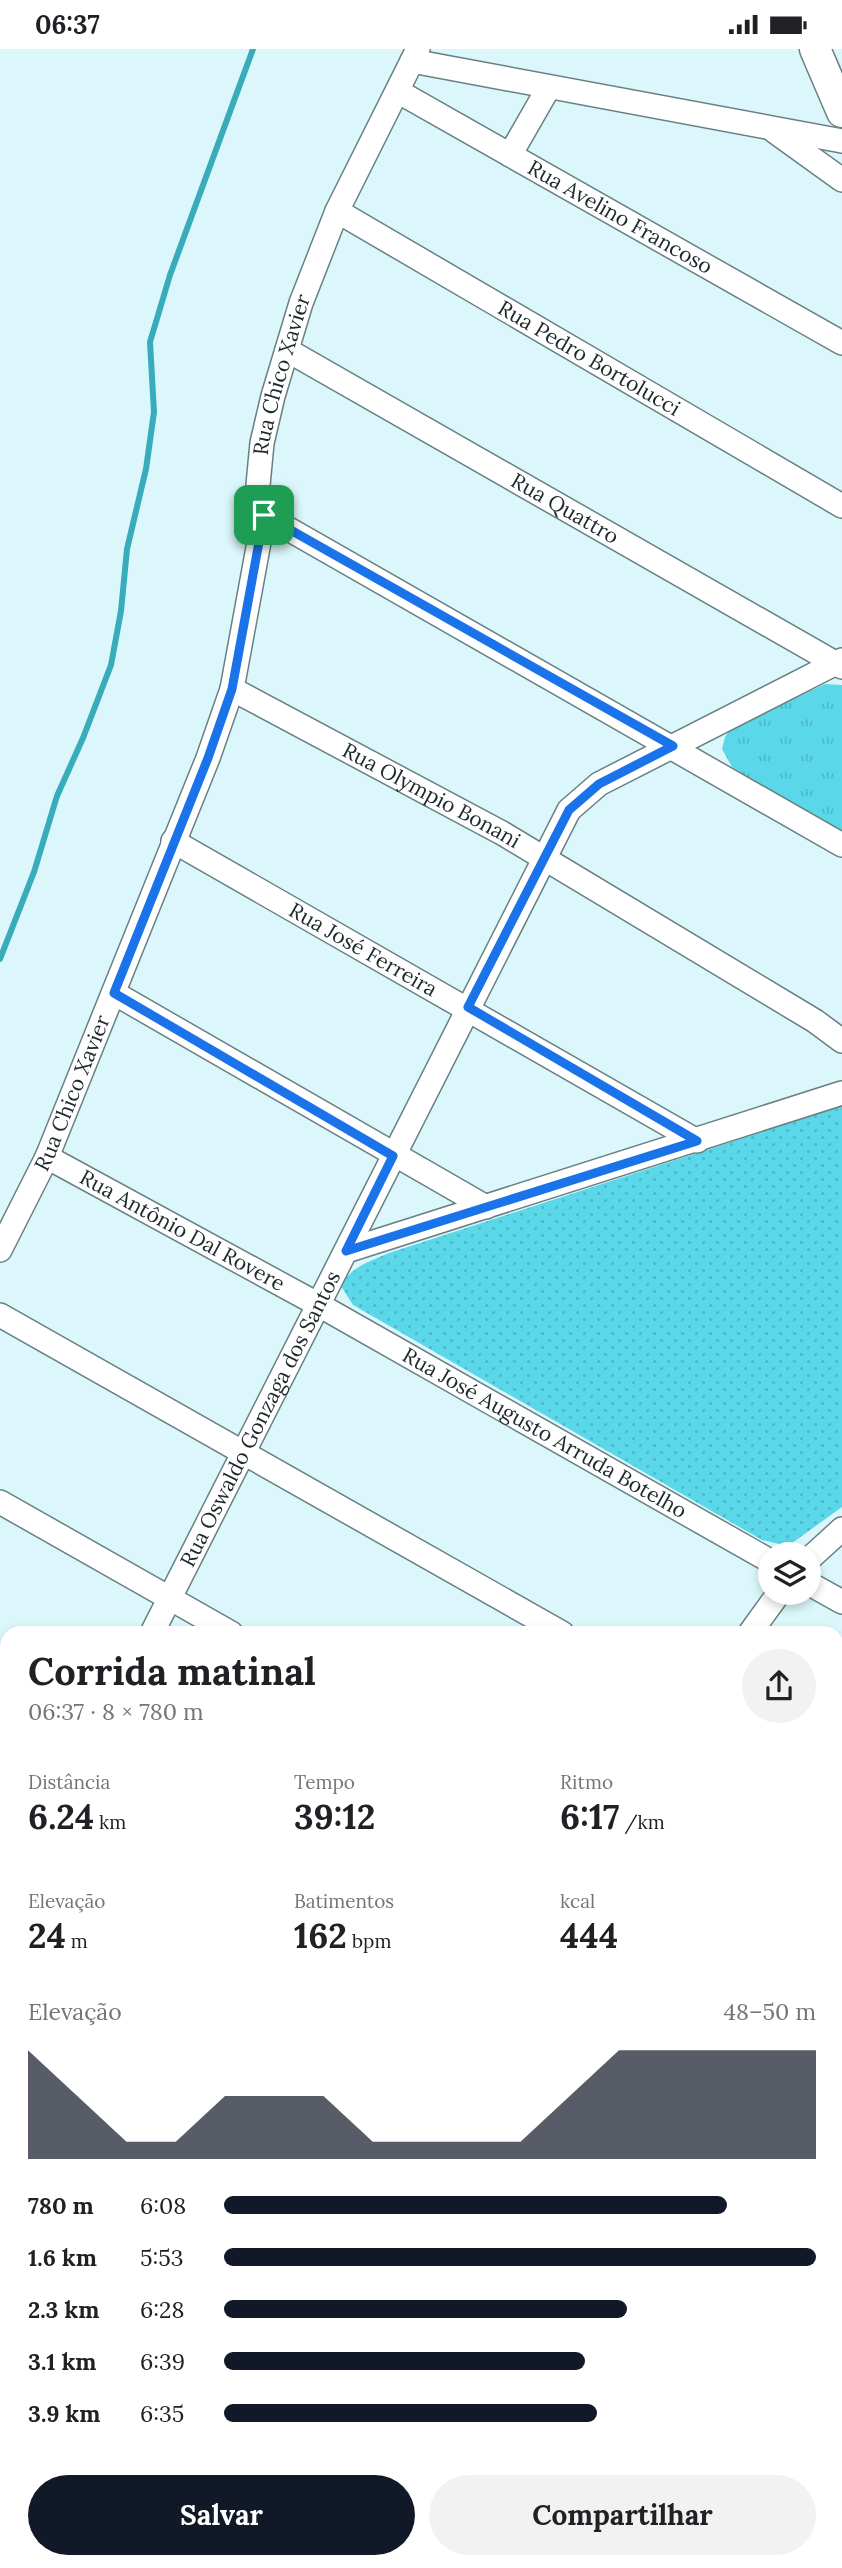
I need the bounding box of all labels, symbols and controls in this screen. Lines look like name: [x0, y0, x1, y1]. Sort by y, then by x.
text: 06:37: [35, 8, 100, 41]
street label: Rua Avelino Francoso: [523, 154, 717, 280]
street label: Rua Chico Xavier: [247, 290, 316, 456]
street label: Rua Pedro Bortolucci: [493, 294, 686, 422]
street label: Rua Quattro: [506, 467, 624, 550]
pin: [234, 485, 294, 545]
icon: arrive: [245, 496, 283, 534]
street label: Rua Olympio Bonani: [338, 736, 526, 854]
street label: Rua José Ferreira: [284, 896, 442, 1003]
street label: Rua Chico Xavier: [28, 1011, 116, 1175]
street label: Rua Antônio Dal Rovere: [75, 1163, 290, 1297]
street label: Rua Oswaldo Gonzaga dos Santos: [174, 1266, 346, 1571]
street label: Rua José Augusto Arruda Botelho: [398, 1341, 692, 1524]
map controls: [758, 1542, 821, 1605]
button: layers: [758, 1542, 821, 1605]
text: Corrida matinal: [28, 1647, 316, 1695]
button: share: [742, 1649, 816, 1723]
text: 06:37 · 8 × 780 m: [28, 1697, 204, 1726]
text: Distância: [28, 1770, 110, 1794]
text: Tempo: [294, 1770, 355, 1794]
text: Ritmo: [560, 1770, 613, 1794]
text: 6.24: [28, 1794, 94, 1839]
text: 39:12: [294, 1794, 375, 1839]
text: 6:17: [560, 1794, 620, 1839]
text: km: [94, 1810, 126, 1834]
text: /km: [620, 1810, 665, 1834]
text: Elevação: [28, 1889, 105, 1913]
text: Batimentos: [294, 1889, 394, 1913]
text: kcal: [560, 1889, 595, 1913]
text: 24: [28, 1913, 66, 1958]
text: 162: [294, 1913, 347, 1958]
text: 444: [560, 1913, 618, 1958]
text: m: [66, 1929, 88, 1953]
text: bpm: [347, 1929, 391, 1953]
text: Elevação: [28, 1997, 122, 2026]
text: 48–50 m: [724, 1997, 816, 2026]
text: 780 m: [28, 2191, 94, 2220]
text: 6:08: [140, 2191, 186, 2220]
text: 1.6 km: [28, 2243, 97, 2272]
text: 5:53: [140, 2243, 184, 2272]
text: 2.3 km: [28, 2295, 99, 2324]
text: 6:28: [140, 2295, 184, 2324]
text: 3.1 km: [28, 2347, 96, 2376]
text: 6:39: [140, 2347, 185, 2376]
text: 3.9 km: [28, 2399, 100, 2428]
text: 6:35: [140, 2399, 184, 2428]
button: Salvar: [28, 2475, 415, 2555]
button: Compartilhar: [429, 2475, 816, 2555]

